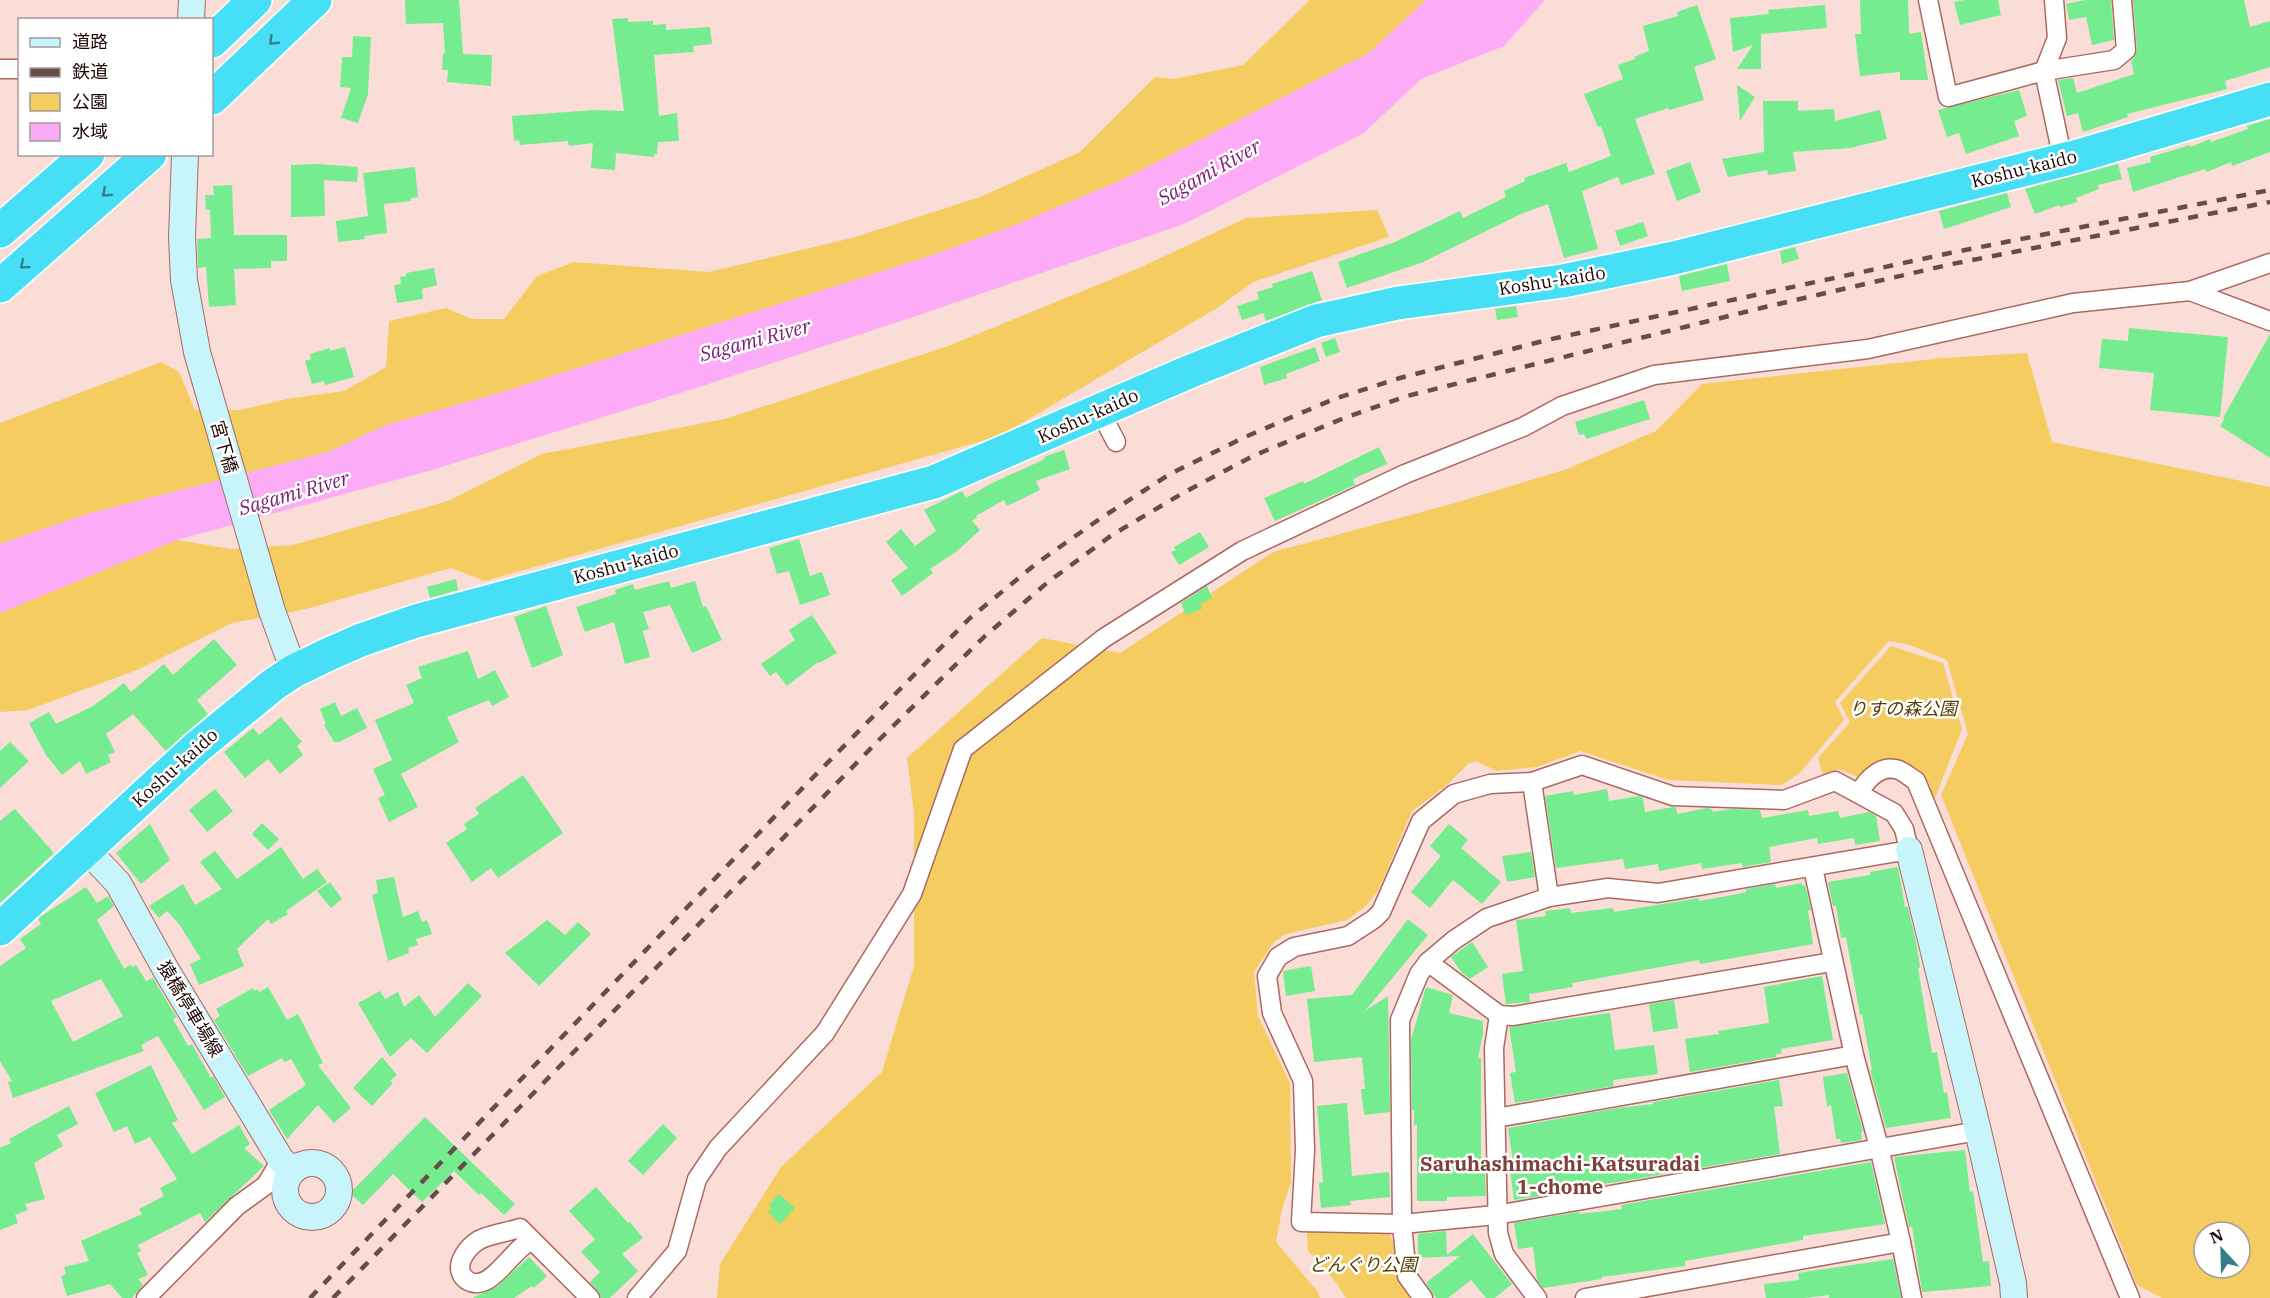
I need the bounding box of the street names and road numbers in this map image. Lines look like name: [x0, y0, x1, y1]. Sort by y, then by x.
street label: Koshu-kaido: [1969, 144, 2079, 193]
street label: Koshu-kaido: [1497, 261, 1607, 300]
street label: Koshu-kaido: [1034, 383, 1142, 448]
street label: 宮下橋: [206, 418, 243, 476]
street label: Koshu-kaido: [571, 538, 681, 589]
street label: Koshu-kaido: [127, 723, 222, 812]
street label: 猿橋停車場線: [153, 957, 228, 1061]

